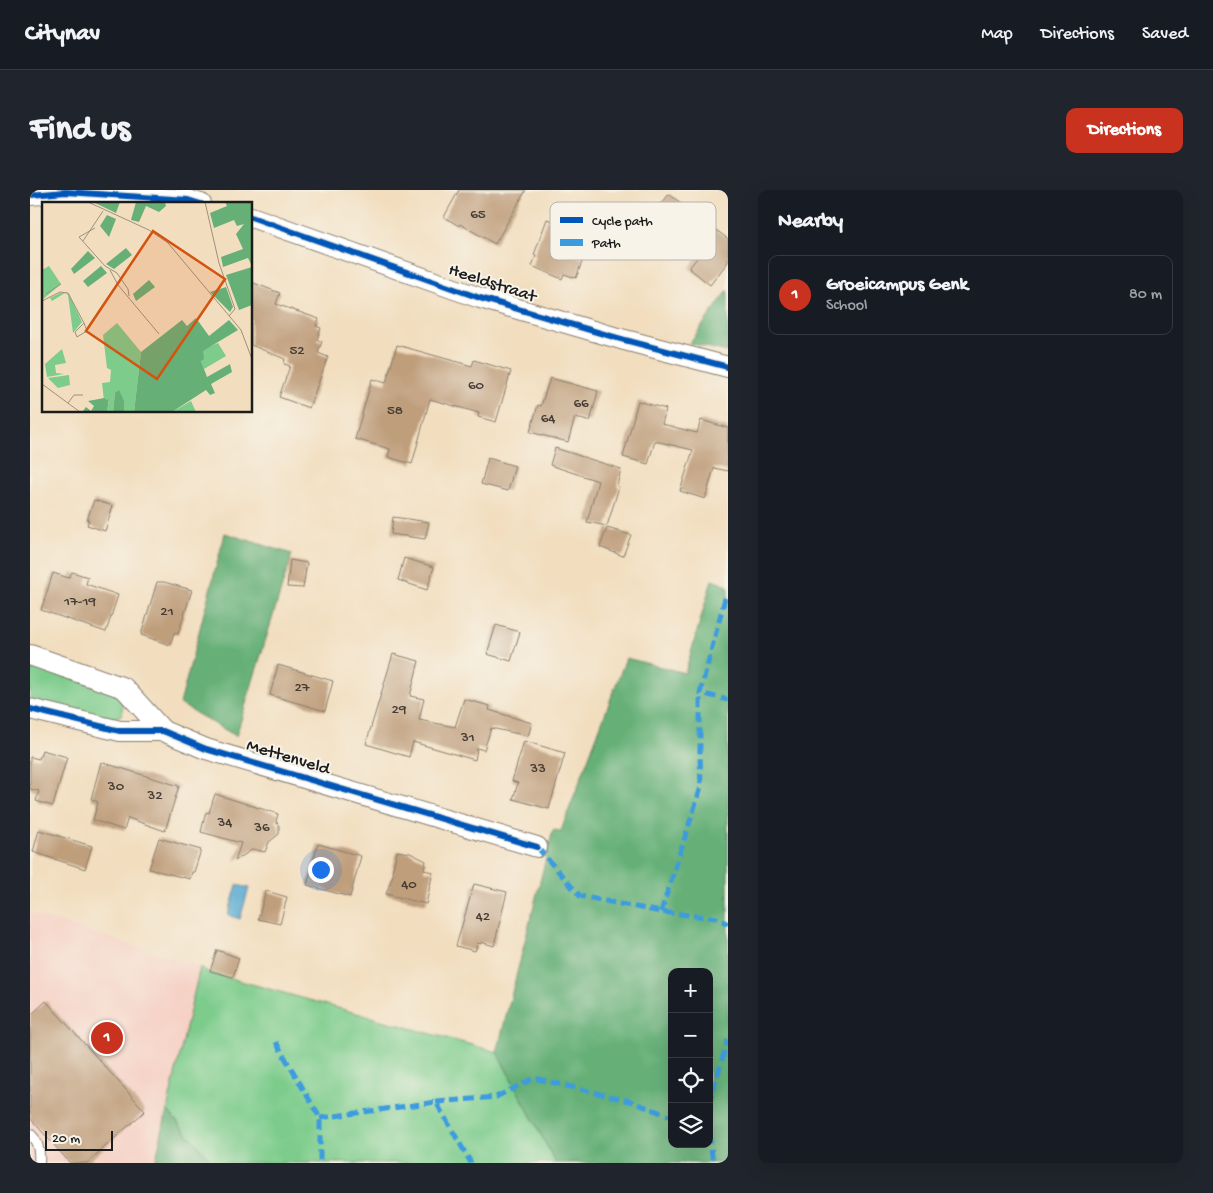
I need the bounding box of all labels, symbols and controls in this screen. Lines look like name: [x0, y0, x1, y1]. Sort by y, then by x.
text: Citynav: [25, 20, 100, 49]
text: Map: [981, 24, 1013, 45]
text: Directions: [1041, 24, 1114, 45]
text: Saved: [1142, 24, 1188, 45]
button: Directions: [1066, 108, 1183, 153]
text: Find us: [30, 110, 130, 151]
inset map: [42, 202, 252, 412]
legend: [550, 202, 716, 260]
house number: 65: [470, 206, 486, 224]
text: Nearby: [778, 210, 843, 235]
text: Cycle path: [592, 214, 653, 231]
text: Path: [591, 236, 621, 253]
street label: Heeldstraat: [445, 260, 540, 309]
text: Groeicampus Genk: [826, 274, 968, 297]
text: 1: [792, 286, 798, 305]
text: 80 m: [1129, 286, 1162, 305]
text: School: [826, 297, 868, 316]
house number: 52: [289, 342, 305, 360]
house number: 60: [468, 377, 485, 395]
house number: 66: [573, 395, 589, 413]
house number: 58: [387, 402, 403, 420]
house number: 64: [541, 410, 555, 428]
house number: 17-19: [63, 593, 97, 611]
house number: 21: [160, 603, 174, 621]
house number: 27: [294, 679, 311, 697]
house number: 29: [392, 701, 407, 719]
house number: 31: [460, 729, 475, 747]
street label: Mettenveld: [244, 735, 334, 781]
house number: 33: [529, 760, 546, 778]
house number: 30: [107, 778, 125, 796]
house number: 32: [146, 787, 163, 805]
house number: 34: [217, 814, 232, 832]
house number: 36: [253, 819, 270, 837]
your location: [308, 857, 334, 883]
house number: 40: [401, 876, 417, 894]
house number: 42: [476, 908, 490, 926]
map controls: [668, 968, 713, 1148]
button: +: [668, 968, 713, 1013]
button: −: [668, 1013, 713, 1058]
pin: 1: [91, 1019, 123, 1057]
button: locate: [668, 1058, 713, 1103]
button: layers: [668, 1103, 713, 1148]
scale bar: [45, 1128, 112, 1151]
text: 20 m: [52, 1131, 80, 1148]

